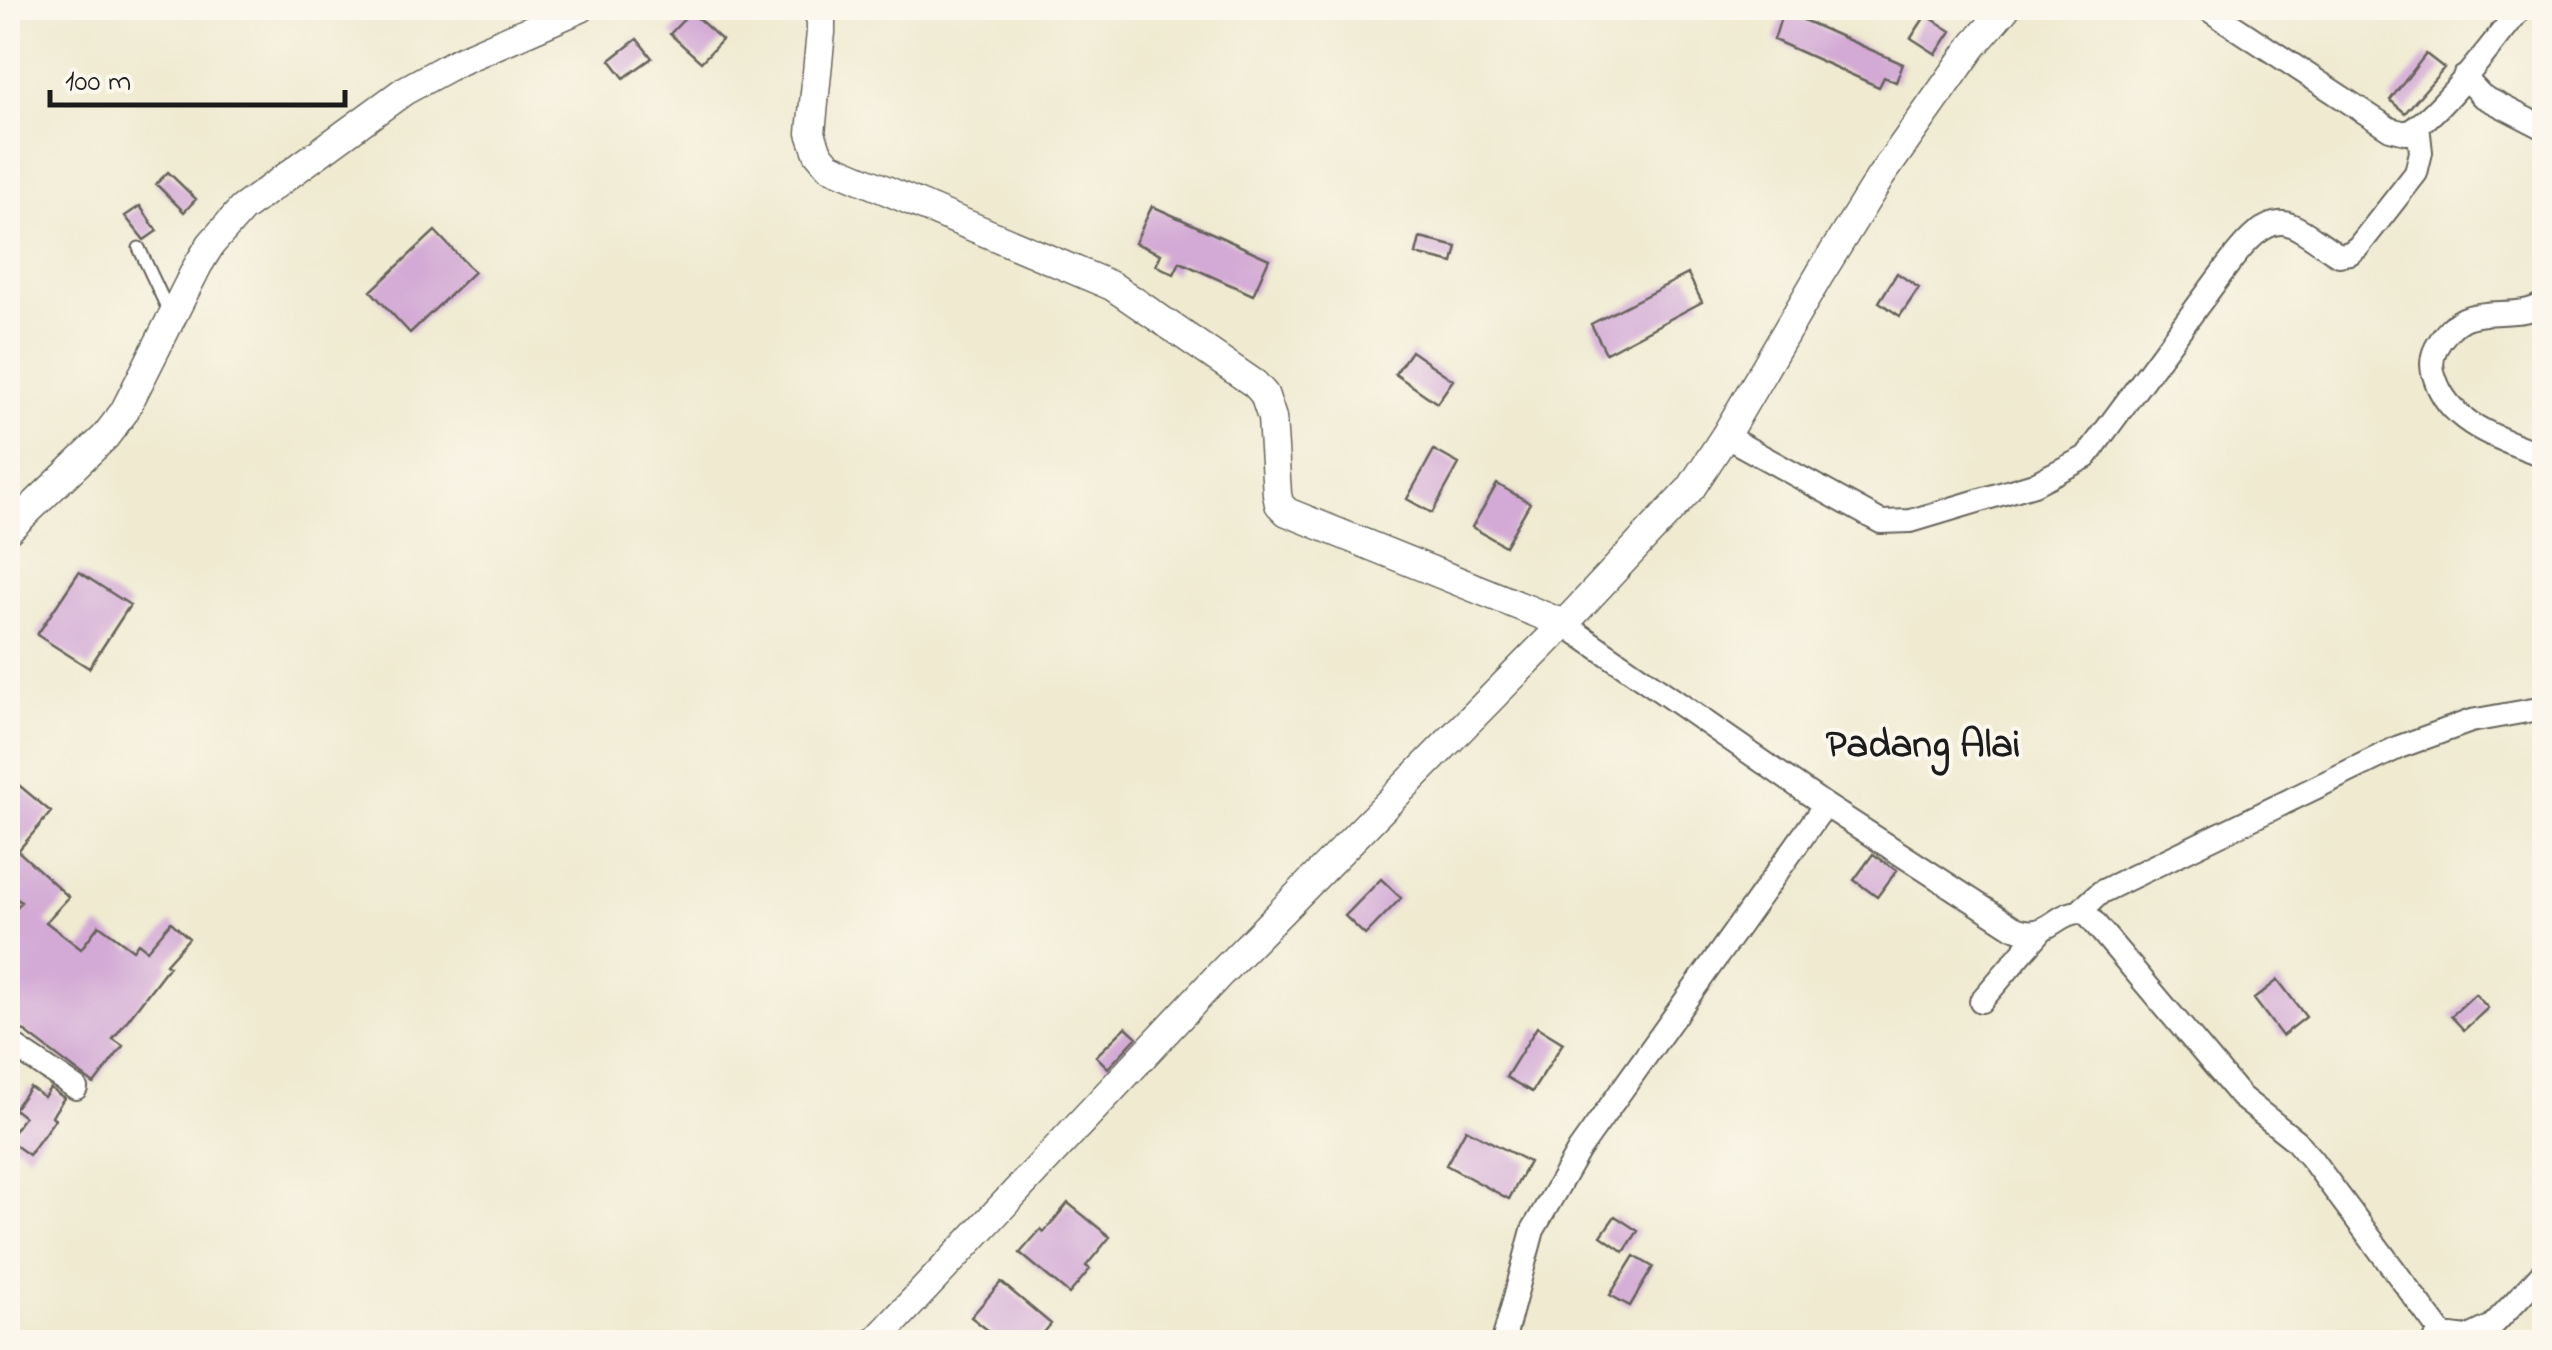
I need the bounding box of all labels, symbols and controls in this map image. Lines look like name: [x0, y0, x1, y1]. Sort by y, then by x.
scale bar: [50, 45, 345, 107]
text: 100 m: [65, 61, 131, 105]
district label: Padang Alai: [1826, 717, 2020, 776]

